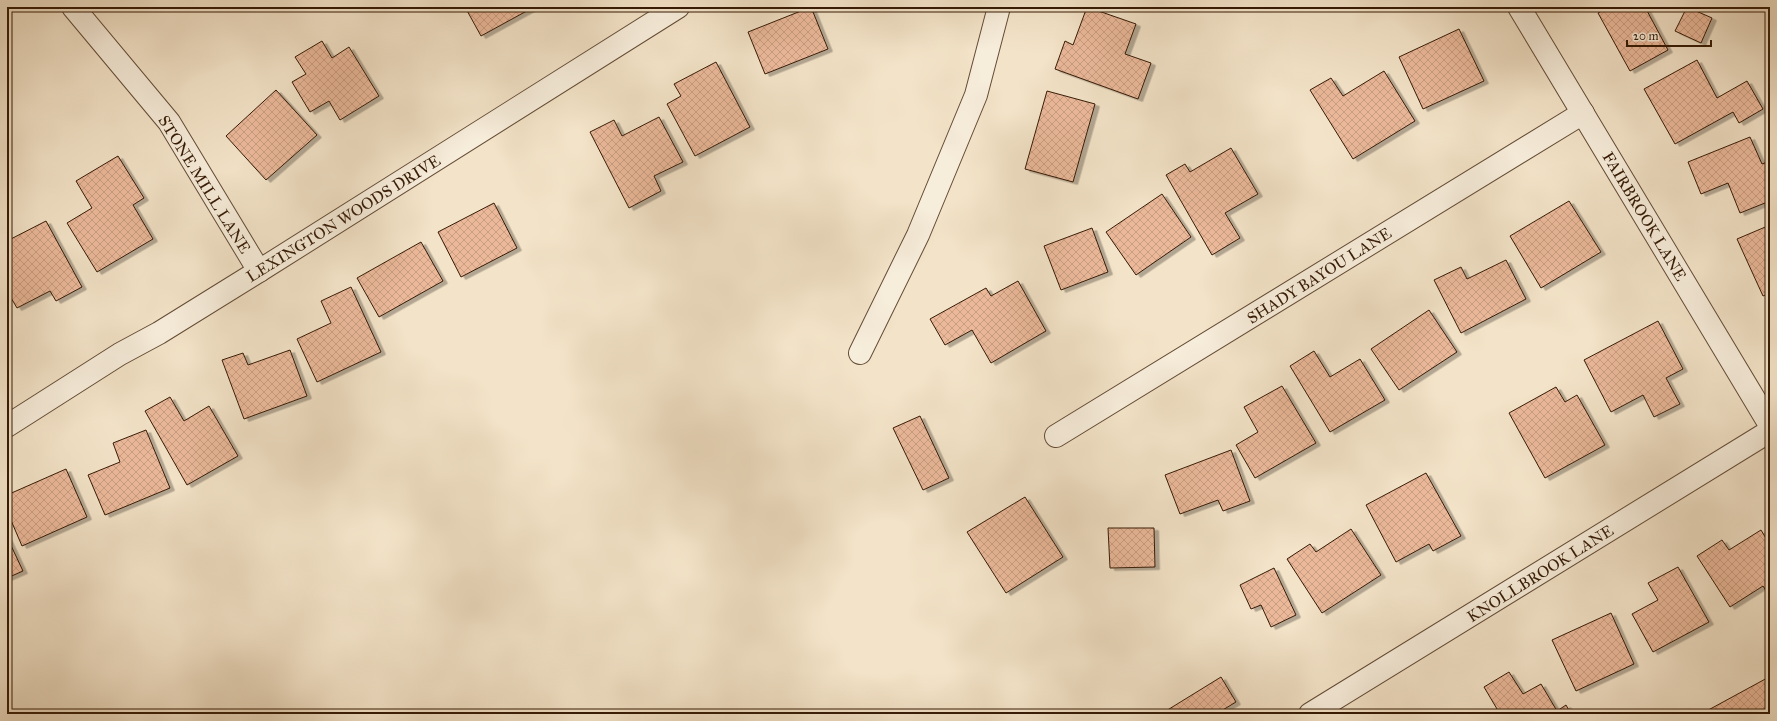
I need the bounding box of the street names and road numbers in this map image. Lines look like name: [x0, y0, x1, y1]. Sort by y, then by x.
street label: STONE MILL LANE: [154, 112, 255, 257]
street label: FAIRBROOK LANE: [1599, 148, 1691, 284]
street label: LEXINGTON WOODS DRIVE: [243, 151, 444, 286]
street label: SHADY BAYOU LANE: [1244, 223, 1395, 328]
street label: KNOLLBROOK LANE: [1464, 521, 1617, 626]

